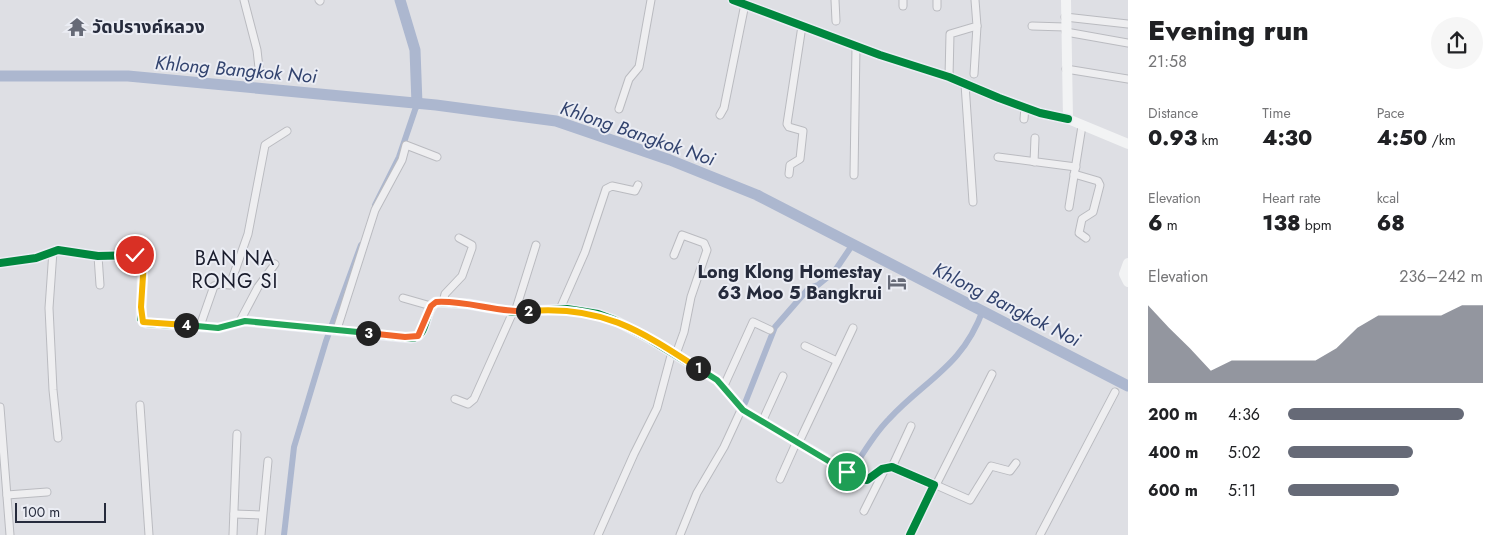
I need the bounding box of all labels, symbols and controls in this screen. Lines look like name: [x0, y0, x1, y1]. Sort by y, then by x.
text: Evening run: [1148, 10, 1309, 51]
place label: วัดปรางค์หลวง: [92, 14, 205, 40]
temple icon: วัดปรางค์หลวง: [66, 16, 88, 38]
button: share: [1431, 17, 1483, 69]
water label: Khlong Bangkok Noi: [154, 49, 319, 90]
text: 21:58: [1148, 50, 1187, 73]
water label: Khlong Bangkok Noi: [557, 94, 720, 173]
text: Distance: [1148, 103, 1198, 123]
text: Time: [1262, 103, 1291, 123]
text: Pace: [1377, 103, 1405, 123]
text: 0.93: [1148, 123, 1197, 153]
text: 4:30: [1262, 123, 1312, 153]
text: 4:50: [1377, 123, 1427, 153]
text: km: [1197, 130, 1219, 150]
text: /km: [1427, 130, 1456, 150]
text: Elevation: [1148, 188, 1201, 208]
text: Heart rate: [1262, 188, 1321, 208]
text: kcal: [1377, 188, 1399, 208]
text: 6: [1148, 208, 1163, 238]
text: 138: [1262, 208, 1301, 238]
text: 68: [1377, 208, 1405, 238]
text: m: [1163, 215, 1178, 235]
text: bpm: [1301, 215, 1332, 235]
pin: [114, 234, 156, 276]
icon: check: [121, 241, 149, 269]
district label: BAN NA RONG SI: [192, 244, 278, 296]
water label: Khlong Bangkok Noi: [928, 256, 1086, 354]
place label: Long Klong Homestay 63 Moo 5 Bangkrui: [698, 259, 883, 306]
text: Elevation: [1148, 265, 1208, 288]
text: 236–242 m: [1399, 265, 1483, 288]
hotel icon: Long Klong Homestay 63 Moo 5 Bangkrui: [886, 271, 908, 293]
pin: 2: [516, 298, 540, 324]
text: 2: [524, 301, 533, 321]
pin: 4: [174, 312, 198, 338]
text: 4: [182, 315, 191, 335]
pin: 3: [356, 320, 380, 346]
text: 3: [364, 323, 373, 343]
pin: 1: [686, 356, 710, 380]
text: 1: [695, 358, 702, 378]
text: 200 m: [1148, 403, 1198, 426]
text: 4:36: [1228, 403, 1260, 426]
text: 400 m: [1148, 441, 1198, 464]
text: 5:02: [1228, 441, 1261, 464]
pin: [826, 451, 868, 493]
icon: arrive: [833, 458, 861, 486]
text: 600 m: [1148, 479, 1198, 502]
text: 5:11: [1228, 479, 1256, 502]
scale bar: [15, 500, 106, 523]
text: 100 m: [22, 502, 60, 522]

